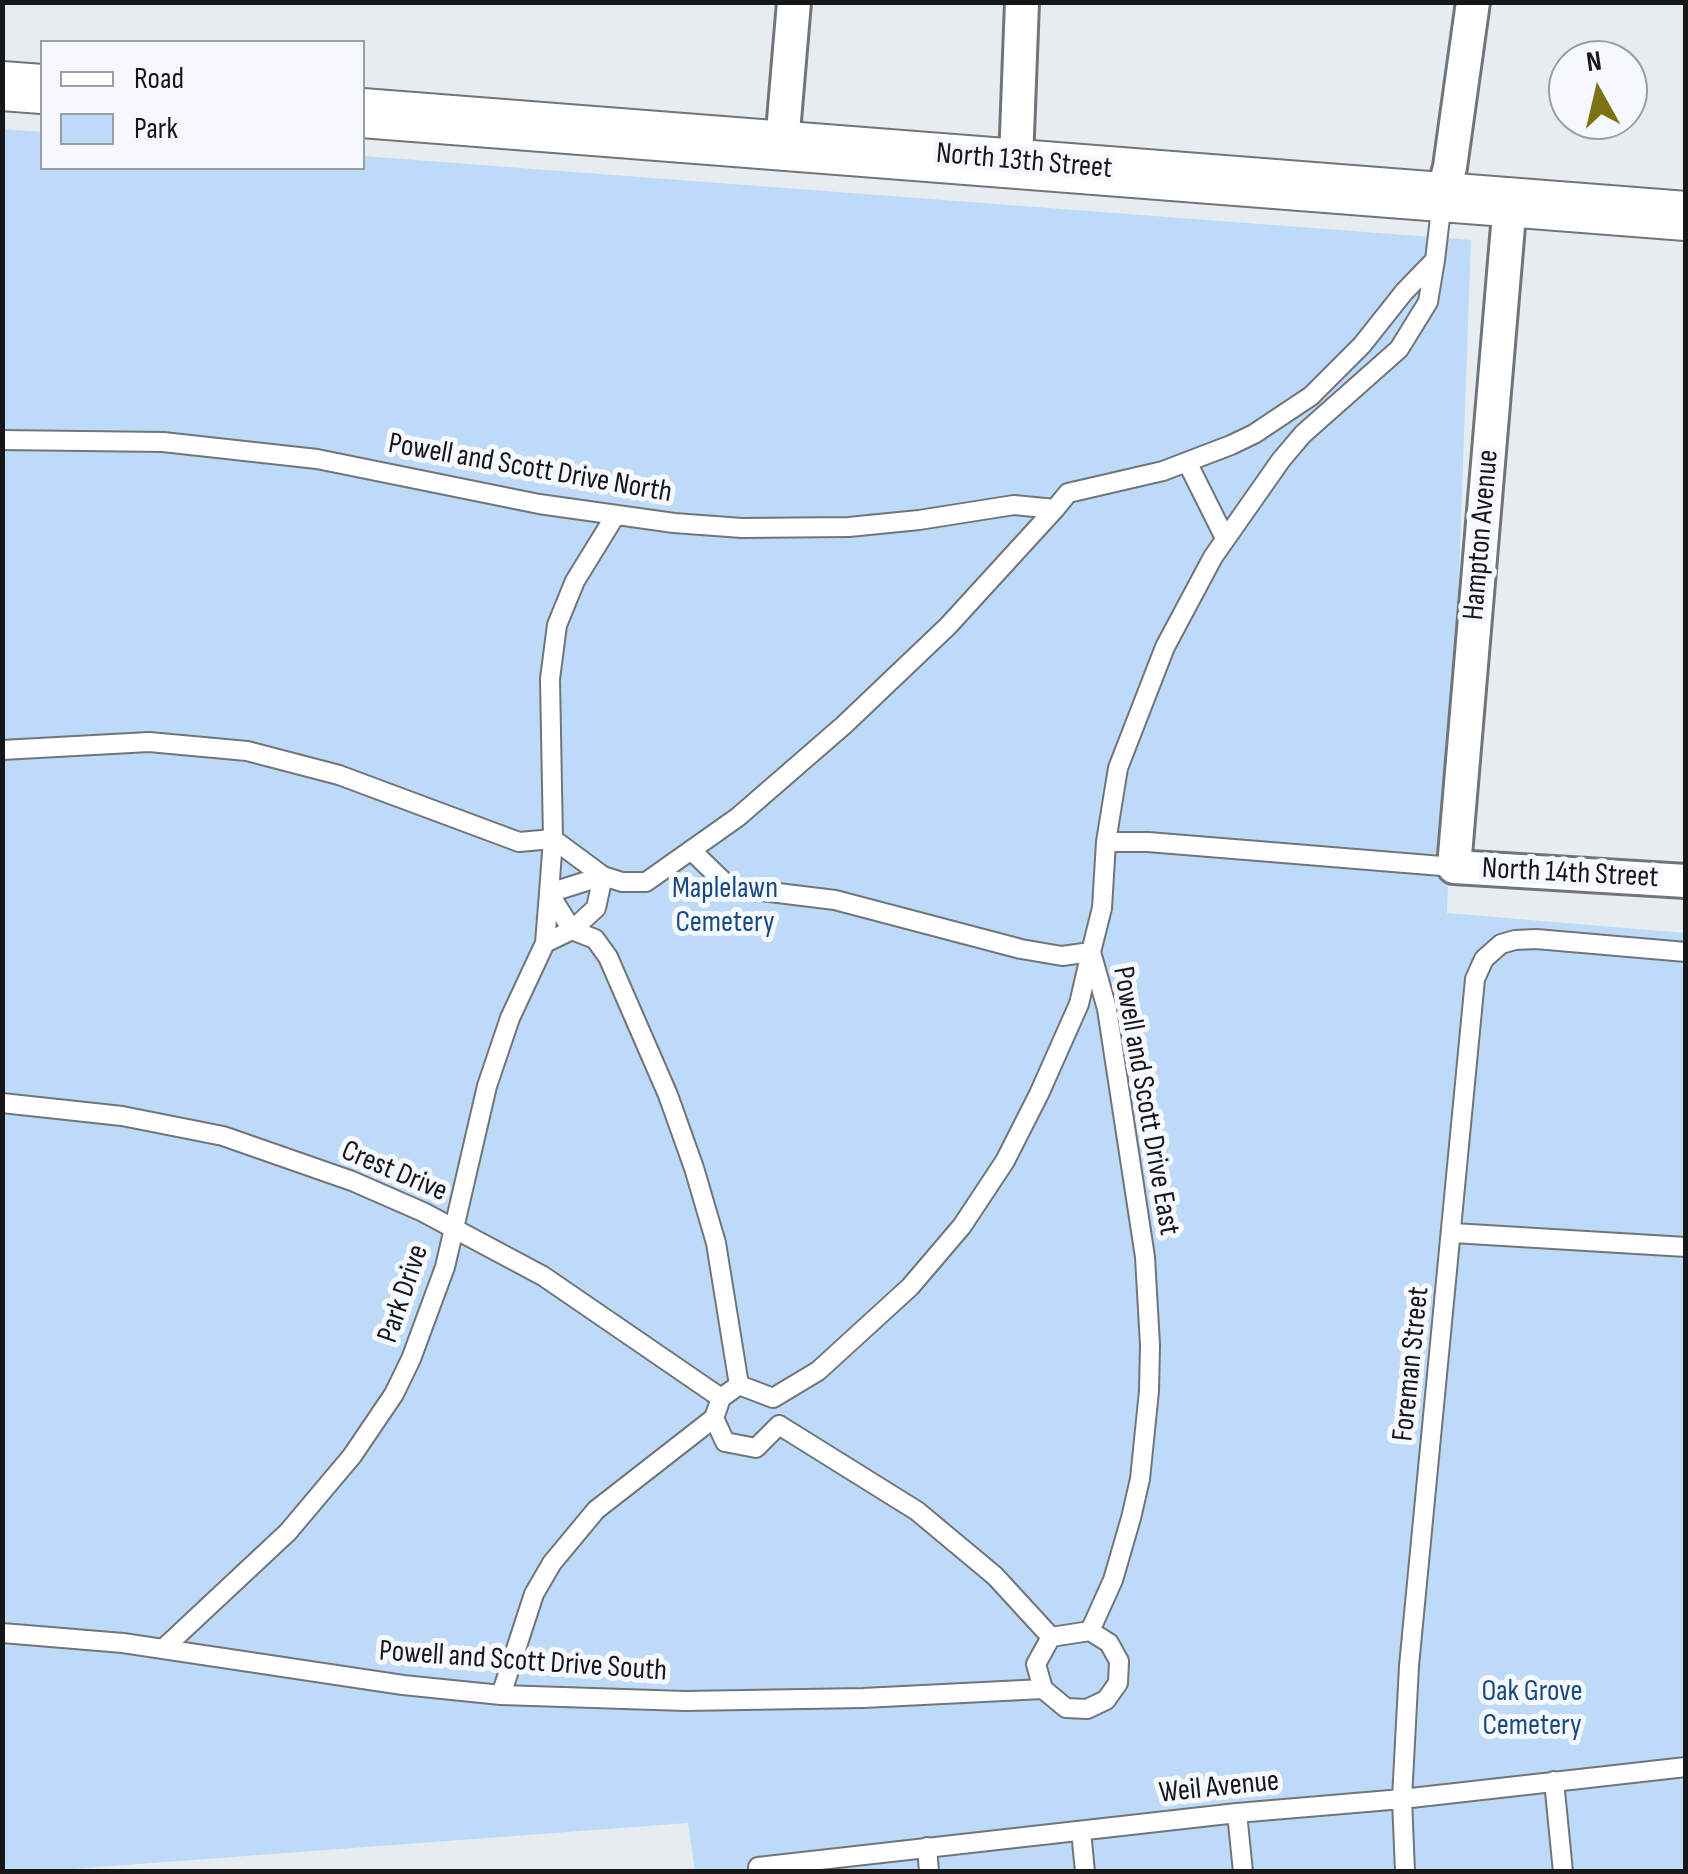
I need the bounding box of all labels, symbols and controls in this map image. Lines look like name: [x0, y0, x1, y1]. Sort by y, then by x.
legend: [40, 40, 365, 170]
north arrow: [1548, 40, 1648, 140]
text: N: [1584, 44, 1604, 79]
text: Road: [134, 61, 184, 97]
text: Park: [134, 111, 178, 147]
street label: North 13th Street: [934, 136, 1114, 188]
street label: Powell and Scott Drive North: [385, 426, 675, 512]
street label: Hampton Avenue: [1457, 448, 1507, 622]
street label: North 14th Street: [1481, 851, 1659, 897]
park label: Maplelawn Cemetery: [672, 871, 778, 942]
street label: Powell and Scott Drive East: [1104, 964, 1186, 1238]
street label: Crest Drive: [336, 1134, 452, 1210]
street label: Park Drive: [371, 1240, 437, 1348]
street label: Foreman Street: [1386, 1285, 1438, 1443]
street label: Powell and Scott Drive South: [378, 1634, 668, 1690]
park label: Oak Grove Cemetery: [1481, 1674, 1583, 1744]
street label: Weil Avenue: [1157, 1764, 1281, 1812]

